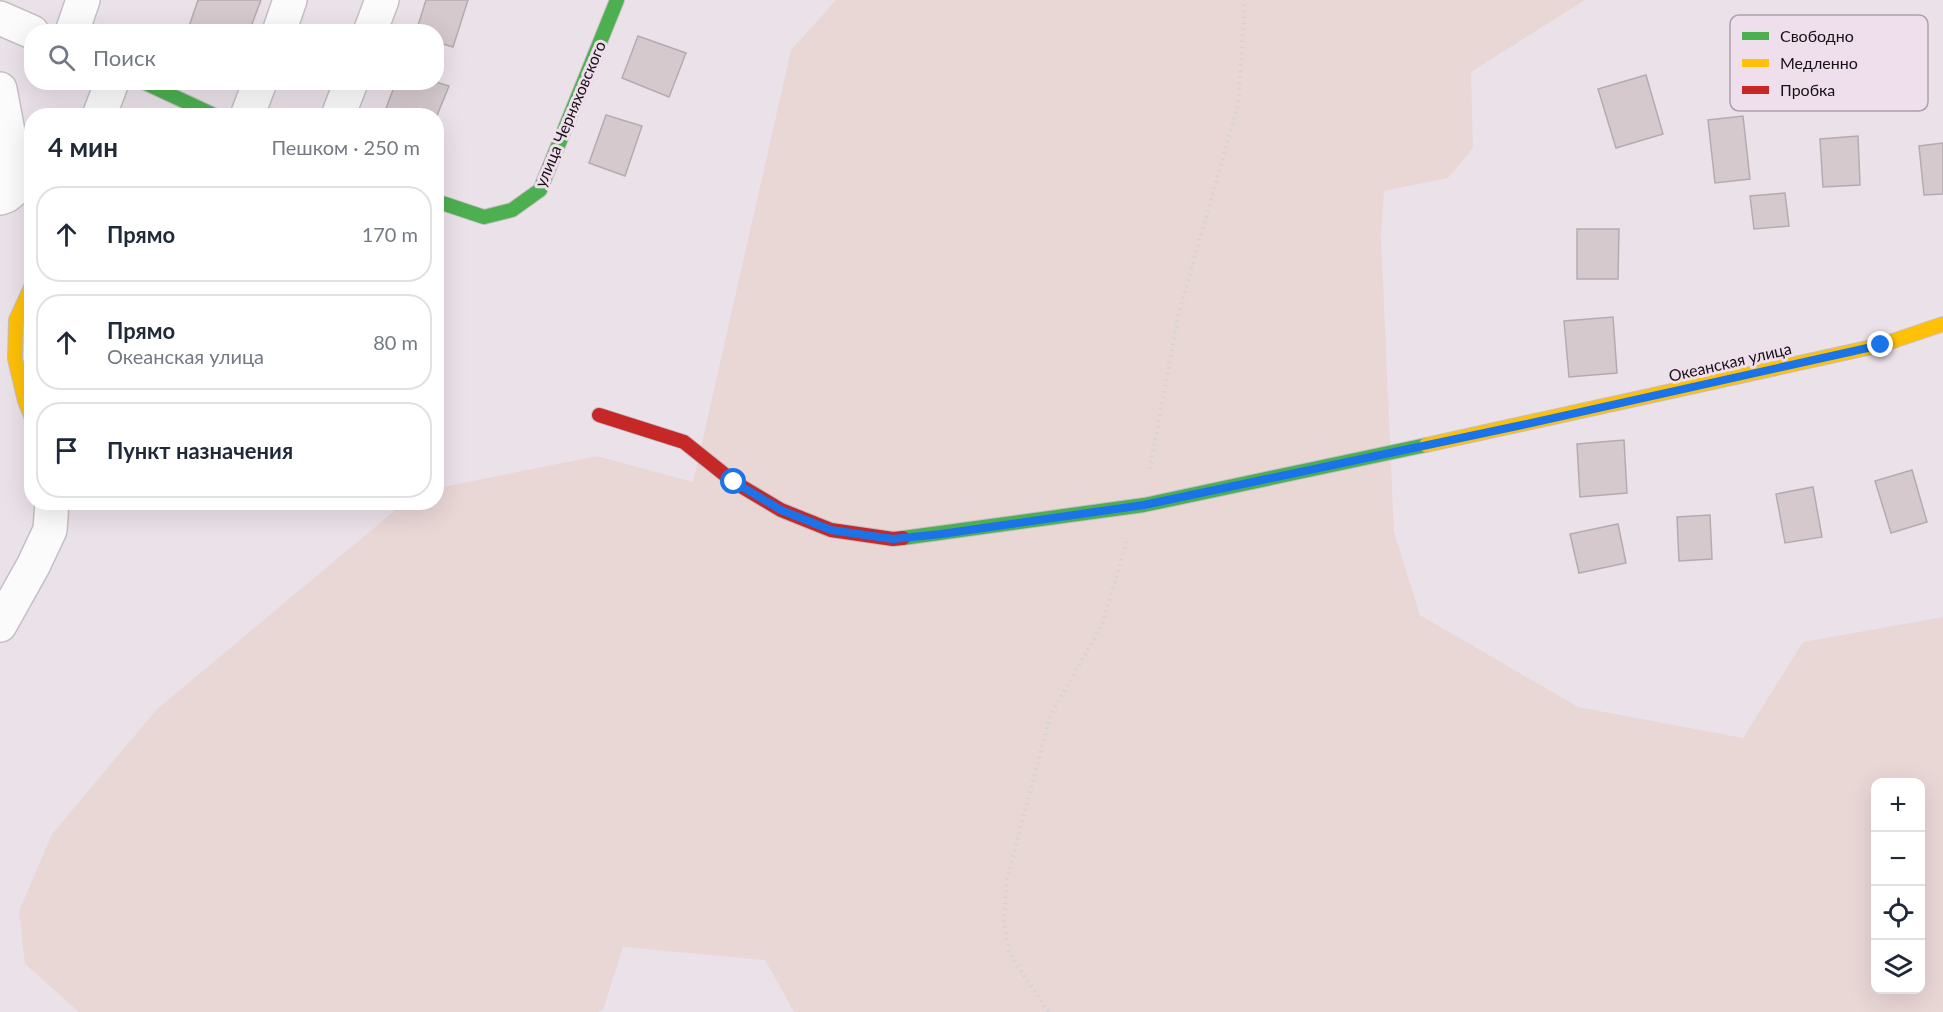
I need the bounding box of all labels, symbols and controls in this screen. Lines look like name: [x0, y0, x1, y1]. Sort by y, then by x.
legend: [1730, 15, 1928, 111]
search box: [24, 24, 444, 90]
text: Свободно: [1780, 26, 1854, 45]
street label: улица Черняховского: [530, 38, 609, 190]
icon: search: [45, 41, 78, 74]
text: Поиск: [93, 44, 156, 71]
text: Медленно: [1780, 53, 1858, 72]
text: Пробка: [1780, 80, 1835, 99]
text: 4 мин: [48, 131, 118, 163]
text: Пешком · 250 m: [271, 135, 420, 159]
icon: ahead: [50, 218, 83, 251]
text: Прямо: [107, 221, 175, 248]
text: 170 m: [362, 222, 418, 246]
text: Прямо: [107, 317, 175, 344]
icon: ahead: [50, 326, 83, 359]
text: 80 m: [373, 330, 418, 354]
route end: [1867, 331, 1893, 357]
street label: Океанская улица: [1667, 338, 1793, 385]
text: Океанская улица: [107, 344, 264, 368]
icon: arrive: [50, 434, 83, 467]
text: Пункт назначения: [107, 437, 293, 464]
route start: [720, 468, 746, 494]
map controls: [1871, 778, 1925, 994]
button: +: [1871, 778, 1925, 832]
button: −: [1871, 832, 1925, 886]
button: locate: [1871, 886, 1925, 940]
button: layers: [1871, 940, 1925, 994]

